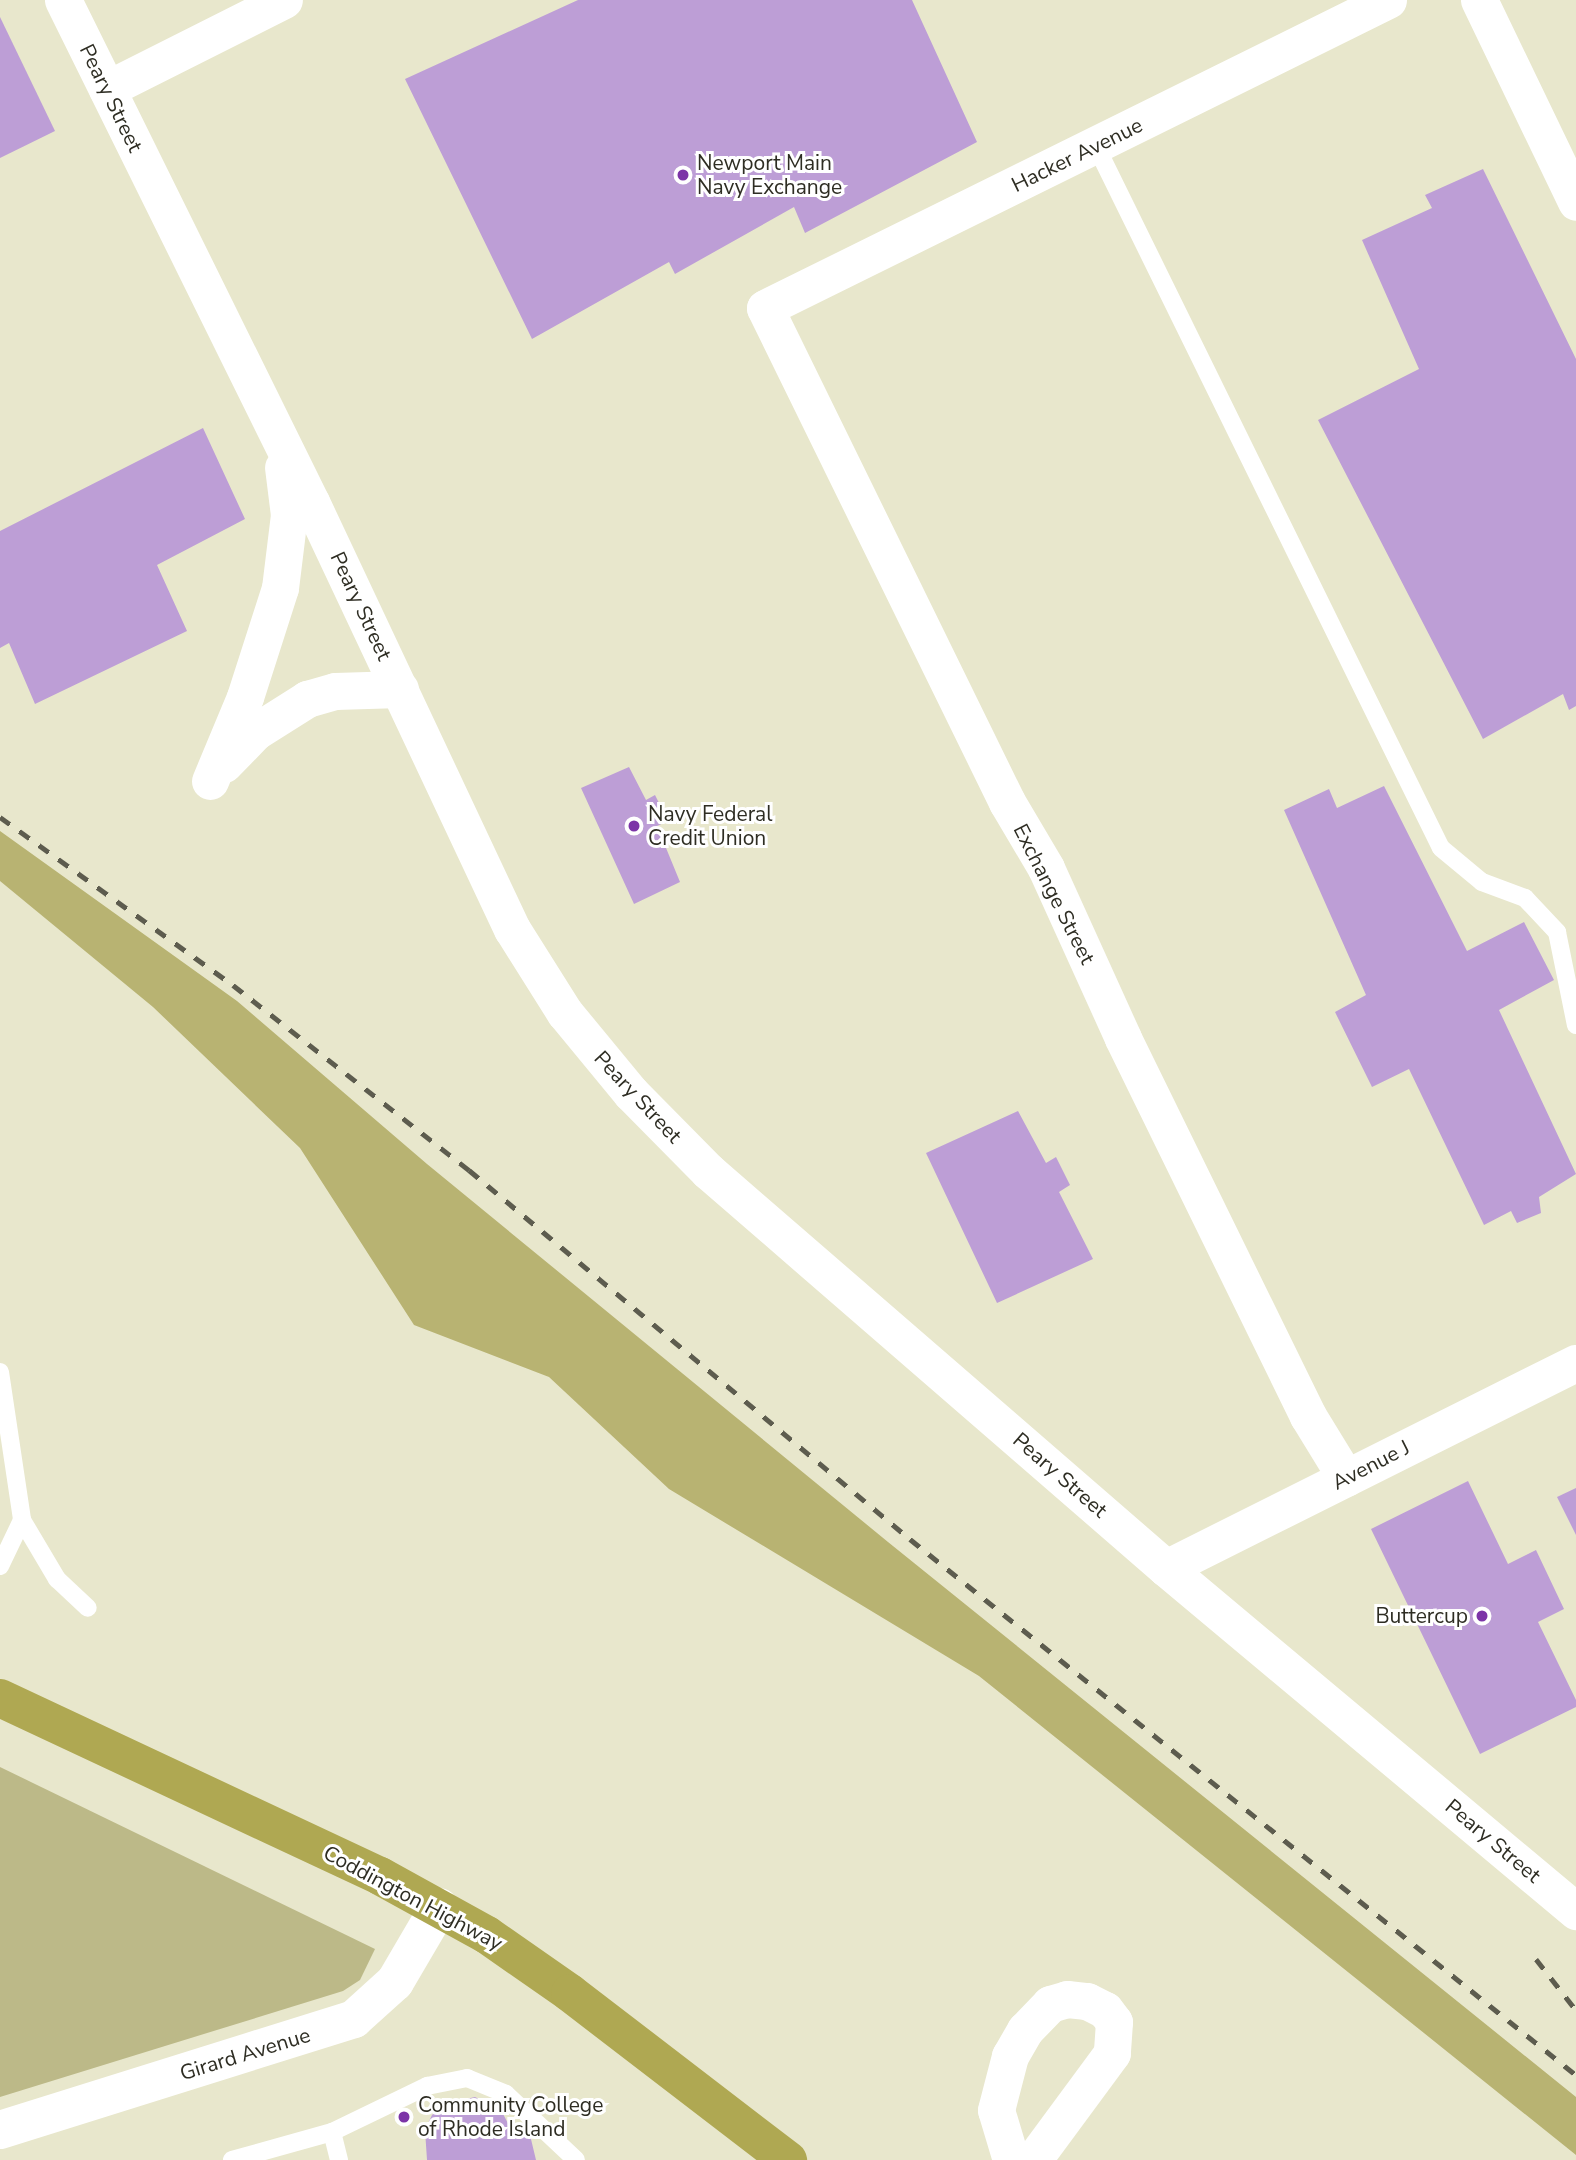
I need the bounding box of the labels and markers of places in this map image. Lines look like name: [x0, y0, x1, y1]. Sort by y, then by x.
place label: Newport Main Navy Exchange: [697, 150, 842, 200]
marker: Newport Main Navy Exchange: [675, 167, 691, 183]
place label: Navy Federal Credit Union: [648, 801, 772, 851]
marker: Navy Federal Credit Union: [626, 818, 642, 834]
place label: Buttercup: [1375, 1603, 1468, 1629]
marker: Buttercup: [1474, 1608, 1490, 1624]
place label: Community College of Rhode Island: [418, 2092, 603, 2142]
marker: Community College of Rhode Island: [396, 2109, 412, 2125]

